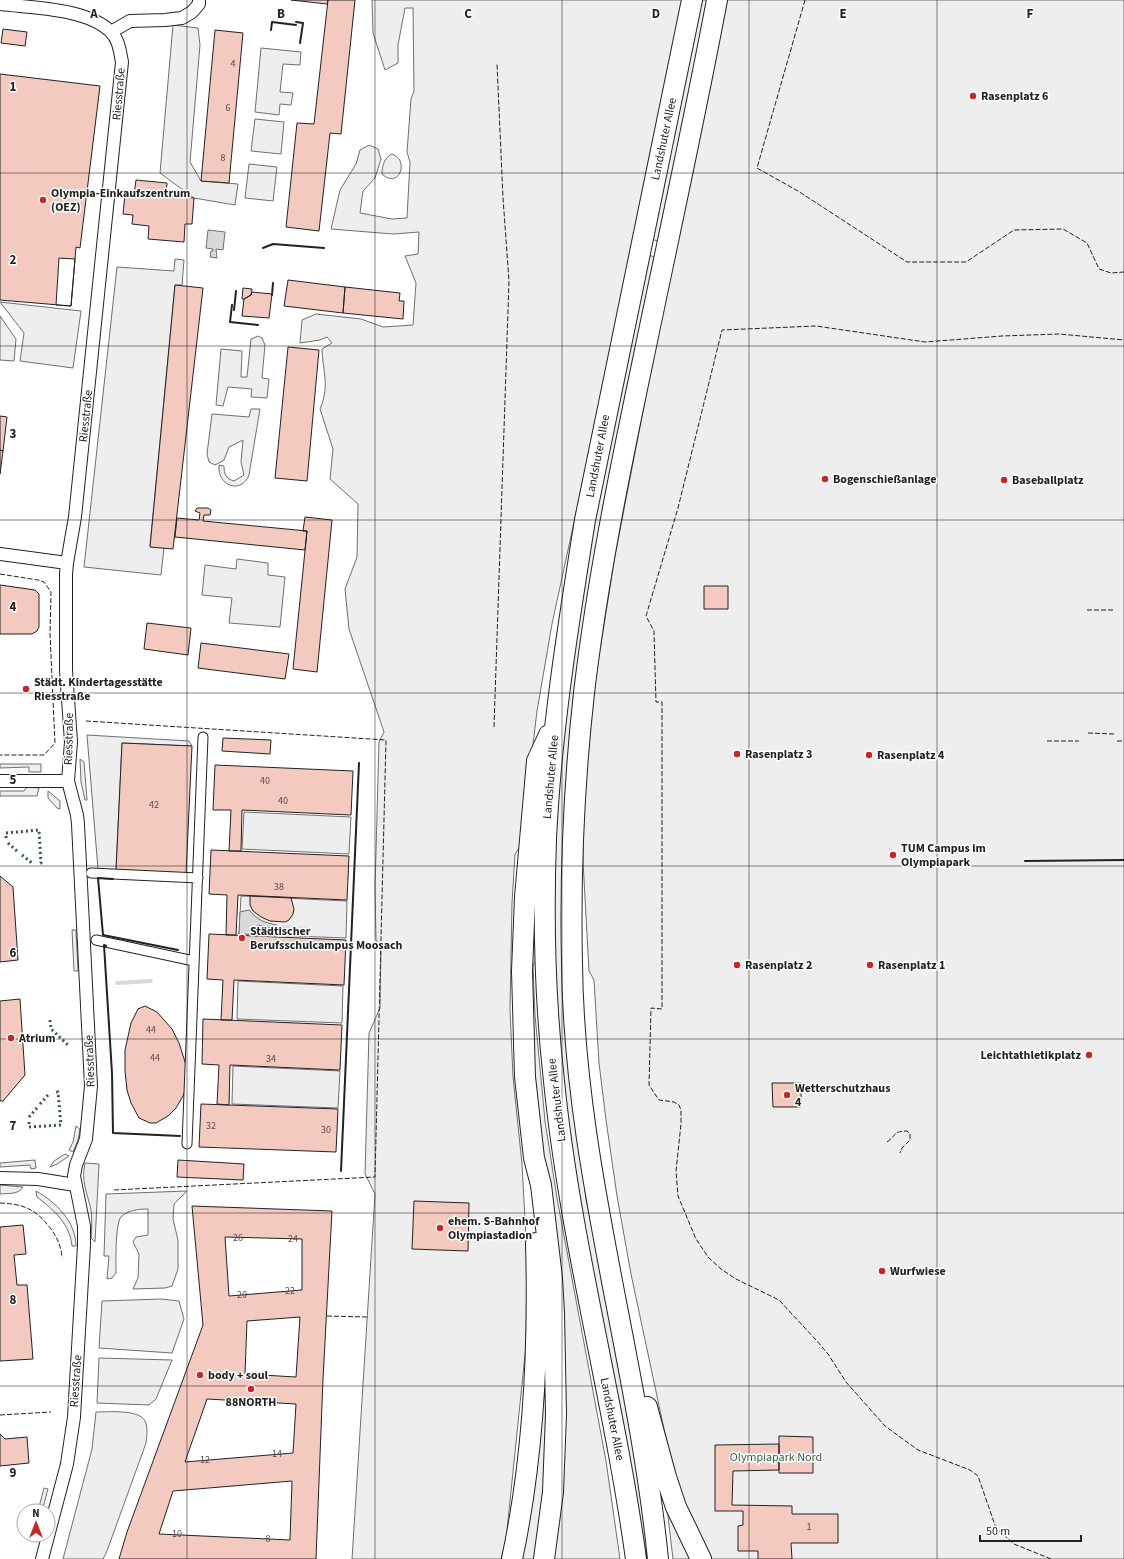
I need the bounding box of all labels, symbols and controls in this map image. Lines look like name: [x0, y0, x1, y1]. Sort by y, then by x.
text: A: [89, 5, 98, 23]
text: B: [277, 5, 285, 23]
text: C: [464, 5, 472, 23]
text: D: [652, 5, 660, 23]
text: E: [839, 5, 847, 23]
text: F: [1027, 5, 1034, 23]
house number: 4: [231, 57, 236, 71]
street label: Riesstraße: [108, 67, 130, 121]
text: 1: [10, 78, 17, 96]
place label: Rasenplatz 6: [981, 88, 1048, 105]
marker: Rasenplatz 6: [968, 91, 978, 101]
street label: Landshuter Allee: [647, 96, 681, 182]
house number: 6: [226, 101, 231, 115]
house number: 8: [221, 151, 226, 165]
place label: Olympia-Einkaufszentrum (OEZ): [51, 185, 190, 216]
marker: Olympia-Einkaufszentrum (OEZ): [38, 195, 48, 205]
text: 2: [10, 251, 17, 269]
street label: Riesstraße: [75, 389, 97, 443]
street label: Landshuter Allee: [582, 413, 614, 499]
text: 3: [10, 425, 17, 443]
place label: Bogenschießanlage: [833, 471, 936, 488]
place label: Baseballplatz: [1012, 472, 1084, 489]
marker: Bogenschießanlage: [820, 474, 830, 484]
marker: Baseballplatz: [999, 475, 1009, 485]
text: 4: [10, 598, 17, 616]
place label: Städt. Kindertagesstätte Riesstraße: [34, 674, 163, 705]
marker: Städt. Kindertagesstätte Riesstraße: [21, 684, 31, 694]
street label: Riesstraße: [60, 713, 78, 765]
street label: Landshuter Allee: [539, 734, 563, 820]
place label: Rasenplatz 3: [745, 746, 812, 763]
place label: Rasenplatz 4: [877, 747, 945, 764]
marker: Rasenplatz 3: [732, 749, 742, 759]
marker: Rasenplatz 4: [864, 750, 874, 760]
text: 5: [10, 771, 17, 789]
house number: 40: [260, 774, 270, 788]
house number: 40: [278, 794, 288, 808]
house number: 42: [149, 798, 159, 812]
place label: TUM Campus im Olympiapark: [901, 840, 986, 871]
marker: TUM Campus im Olympiapark: [888, 850, 898, 860]
house number: 38: [274, 880, 284, 894]
place label: Städtischer Berufsschulcampus Moosach: [250, 923, 403, 954]
marker: Städtischer Berufsschulcampus Moosach: [237, 933, 247, 943]
text: 6: [10, 944, 17, 962]
place label: Rasenplatz 2: [745, 957, 812, 974]
place label: Rasenplatz 1: [878, 957, 945, 974]
marker: Rasenplatz 2: [732, 960, 742, 970]
marker: Rasenplatz 1: [865, 960, 875, 970]
house number: 44: [146, 1023, 156, 1037]
place label: Atrium: [18, 1030, 55, 1047]
marker: Atrium: [6, 1033, 16, 1043]
street label: Riesstraße: [81, 1034, 99, 1087]
place label: Leichtathletikplatz: [981, 1047, 1081, 1064]
marker: Leichtathletikplatz: [1084, 1050, 1094, 1060]
house number: 44: [150, 1051, 160, 1065]
house number: 34: [266, 1052, 276, 1066]
street label: Landshuter Allee: [543, 1057, 571, 1143]
place label: Wetterschutzhaus 4: [795, 1080, 891, 1111]
marker: Wetterschutzhaus 4: [782, 1090, 792, 1100]
text: 7: [10, 1117, 17, 1135]
house number: 32: [206, 1119, 216, 1133]
house number: 30: [321, 1123, 331, 1137]
place label: ehem. S-Bahnhof Olympiastadion: [448, 1213, 540, 1244]
marker: ehem. S-Bahnhof Olympiastadion: [435, 1223, 445, 1233]
house number: 26: [233, 1231, 243, 1245]
house number: 24: [288, 1232, 298, 1246]
place label: Wurfwiese: [890, 1263, 946, 1280]
marker: Wurfwiese: [877, 1266, 887, 1276]
house number: 22: [285, 1284, 295, 1298]
house number: 20: [237, 1288, 247, 1302]
text: 8: [10, 1291, 17, 1309]
street label: Riesstraße: [66, 1354, 86, 1408]
place label: body + soul: [208, 1367, 269, 1384]
marker: body + soul: [195, 1370, 205, 1380]
street label: Landshuter Allee: [596, 1376, 628, 1462]
marker: 88NORTH: [246, 1384, 256, 1394]
place label: 88NORTH: [226, 1394, 276, 1411]
house number: 14: [272, 1447, 282, 1461]
park label: Olympiapark Nord: [730, 1449, 822, 1466]
house number: 12: [200, 1453, 210, 1467]
text: 9: [10, 1464, 17, 1482]
north arrow: [16, 1503, 56, 1543]
text: N: [32, 1506, 40, 1521]
scale bar: [980, 1517, 1081, 1543]
house number: 1: [807, 1520, 812, 1534]
text: 50 m: [986, 1523, 1010, 1540]
house number: 10: [172, 1527, 182, 1541]
house number: 8: [266, 1532, 271, 1546]

